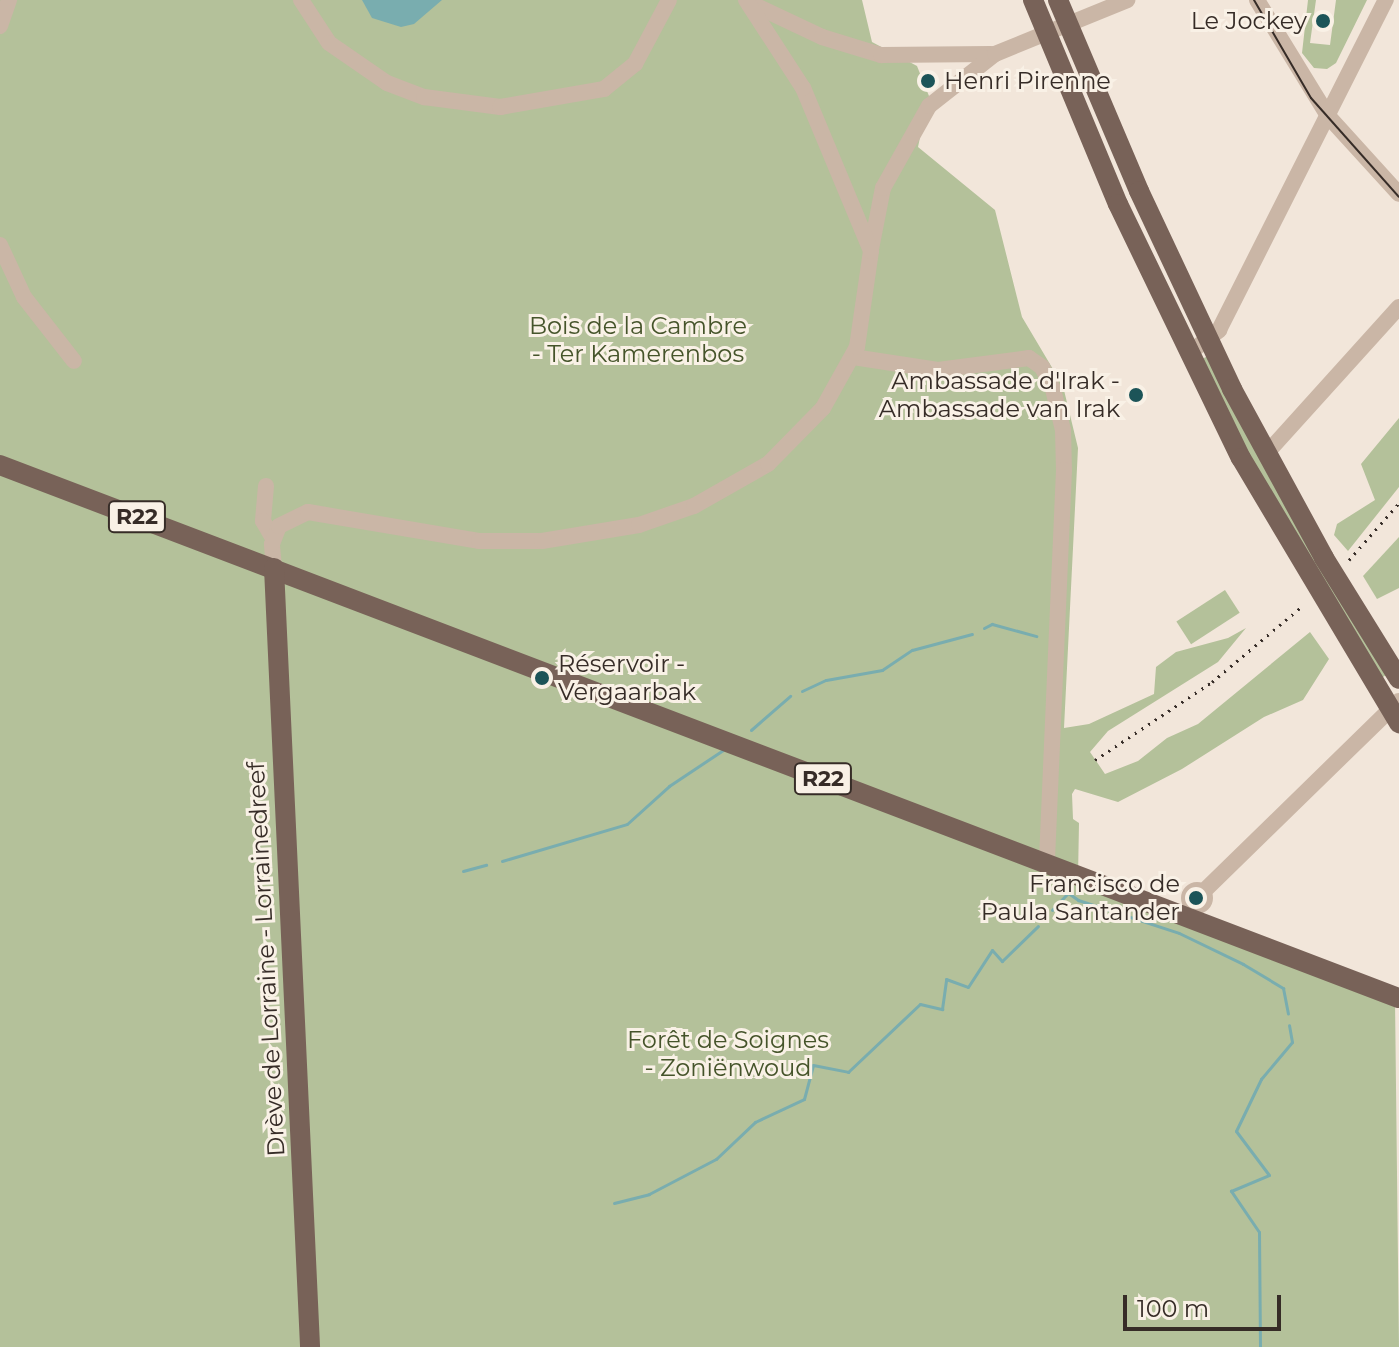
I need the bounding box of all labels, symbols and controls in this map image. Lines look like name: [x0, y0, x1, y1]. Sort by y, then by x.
place label: Le Jockey: [1191, 7, 1307, 35]
marker: Le Jockey: [1314, 12, 1332, 30]
place label: Henri Pirenne: [944, 67, 1111, 95]
marker: Henri Pirenne: [919, 72, 937, 90]
park label: Bois de la Cambre - Ter Kamerenbos: [529, 312, 747, 368]
place label: Ambassade d'Irak - Ambassade van Irak: [879, 367, 1120, 423]
marker: Ambassade d'Irak - Ambassade van Irak: [1127, 386, 1145, 404]
road number: R22: [107, 499, 167, 535]
place label: Réservoir - Vergaarbak: [558, 650, 696, 706]
marker: Réservoir - Vergaarbak: [533, 669, 551, 687]
street label: Drève de Lorraine - Lorrainedreef: [241, 761, 291, 1157]
road number: R22: [793, 761, 853, 797]
place label: Francisco de Paula Santander: [981, 870, 1180, 926]
marker: Francisco de Paula Santander: [1187, 889, 1205, 907]
park label: Forêt de Soignes - Zoniënwoud: [627, 1026, 829, 1082]
scale bar: [1127, 1279, 1285, 1329]
text: 100 m: [1137, 1294, 1209, 1323]

